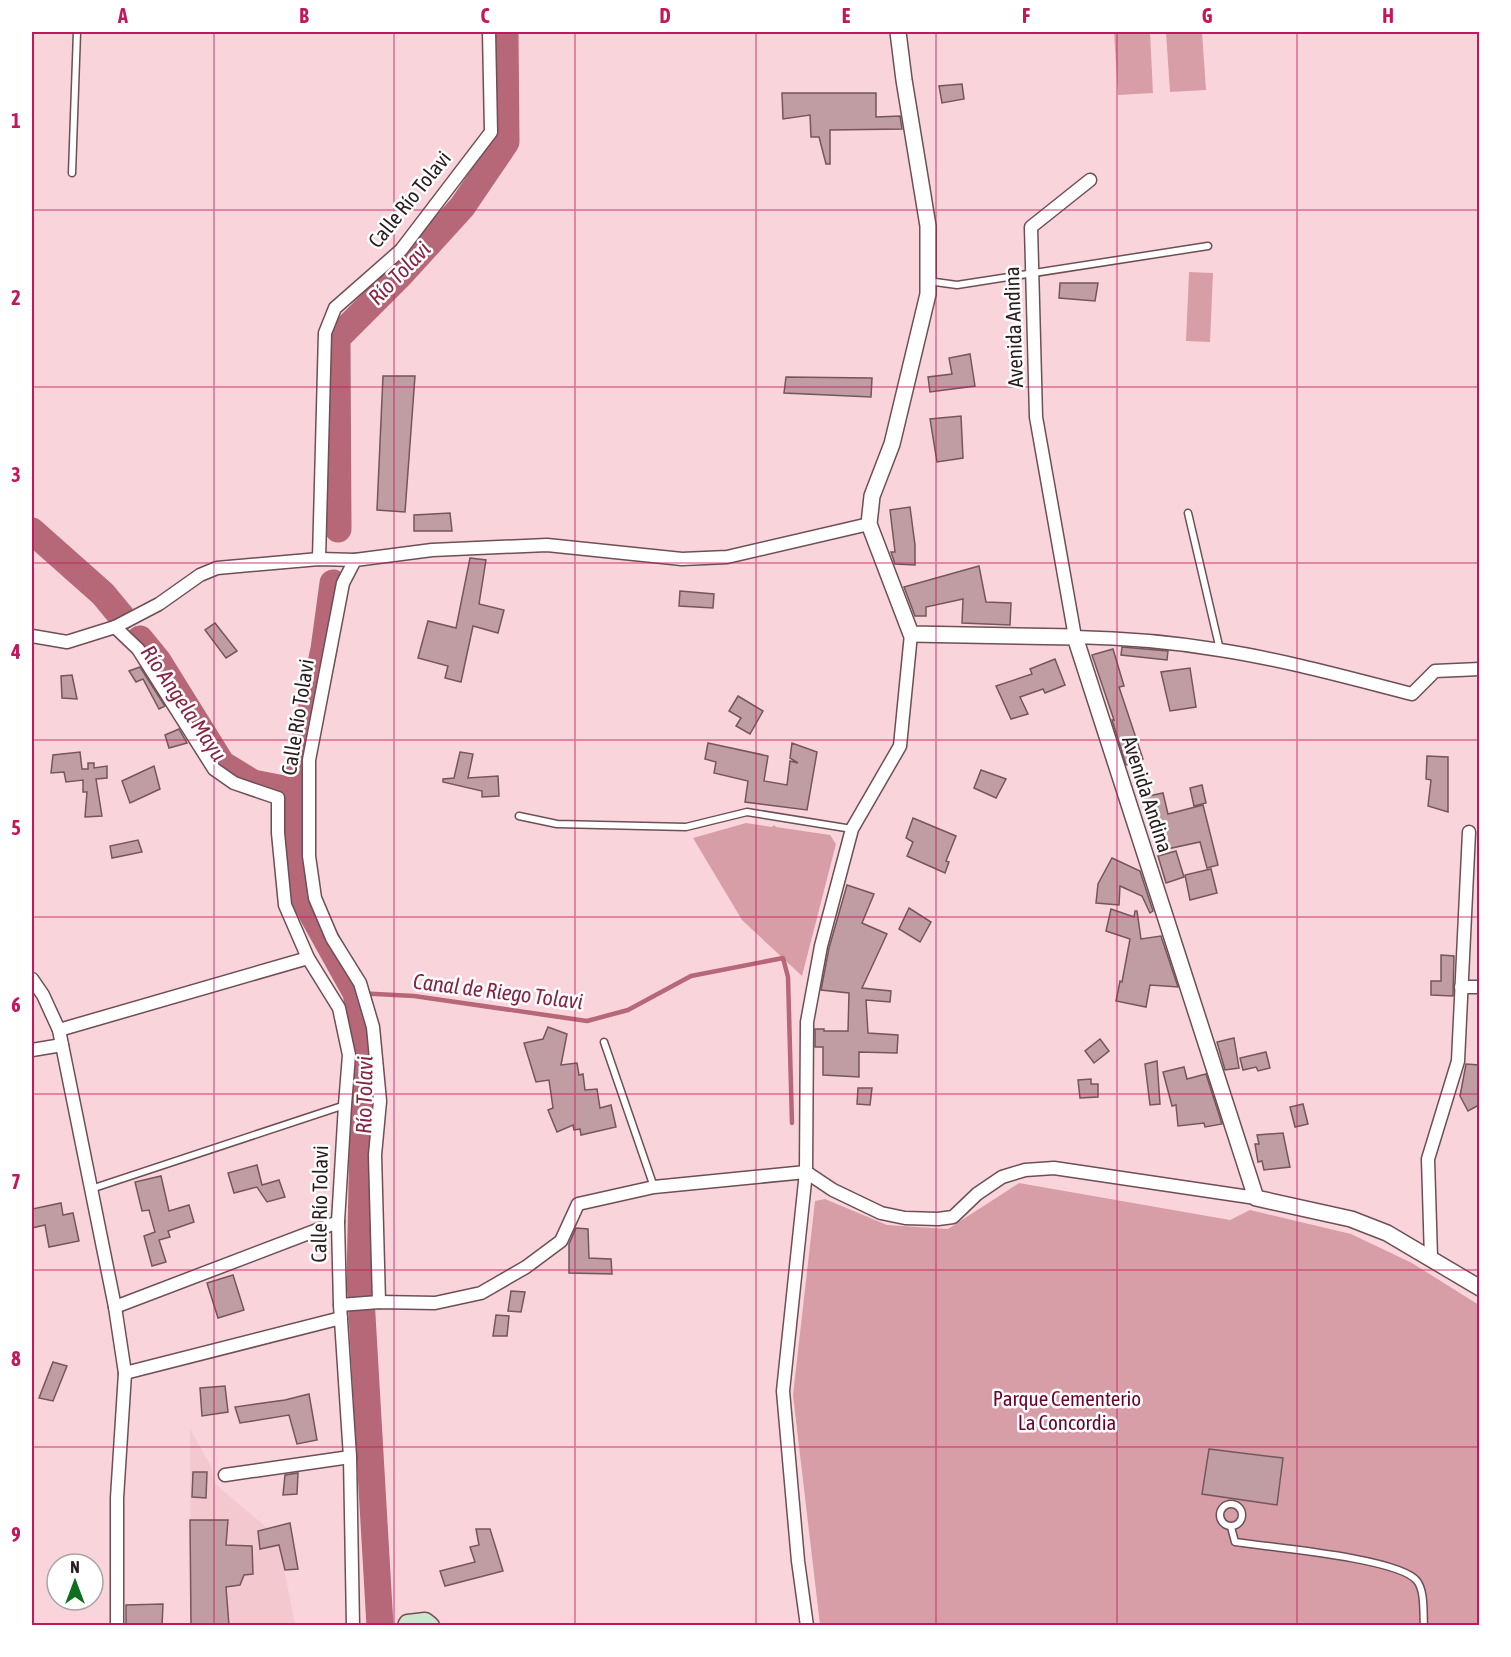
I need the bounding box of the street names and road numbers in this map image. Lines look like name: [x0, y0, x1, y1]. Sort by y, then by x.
street label: Calle Río Tolavi: [363, 146, 455, 252]
street label: Avenida Andina: [999, 266, 1027, 388]
street label: Calle Río Tolavi: [276, 657, 318, 777]
street label: Avenida Andina: [1118, 733, 1178, 855]
street label: Calle Río Tolavi: [306, 1145, 332, 1263]

